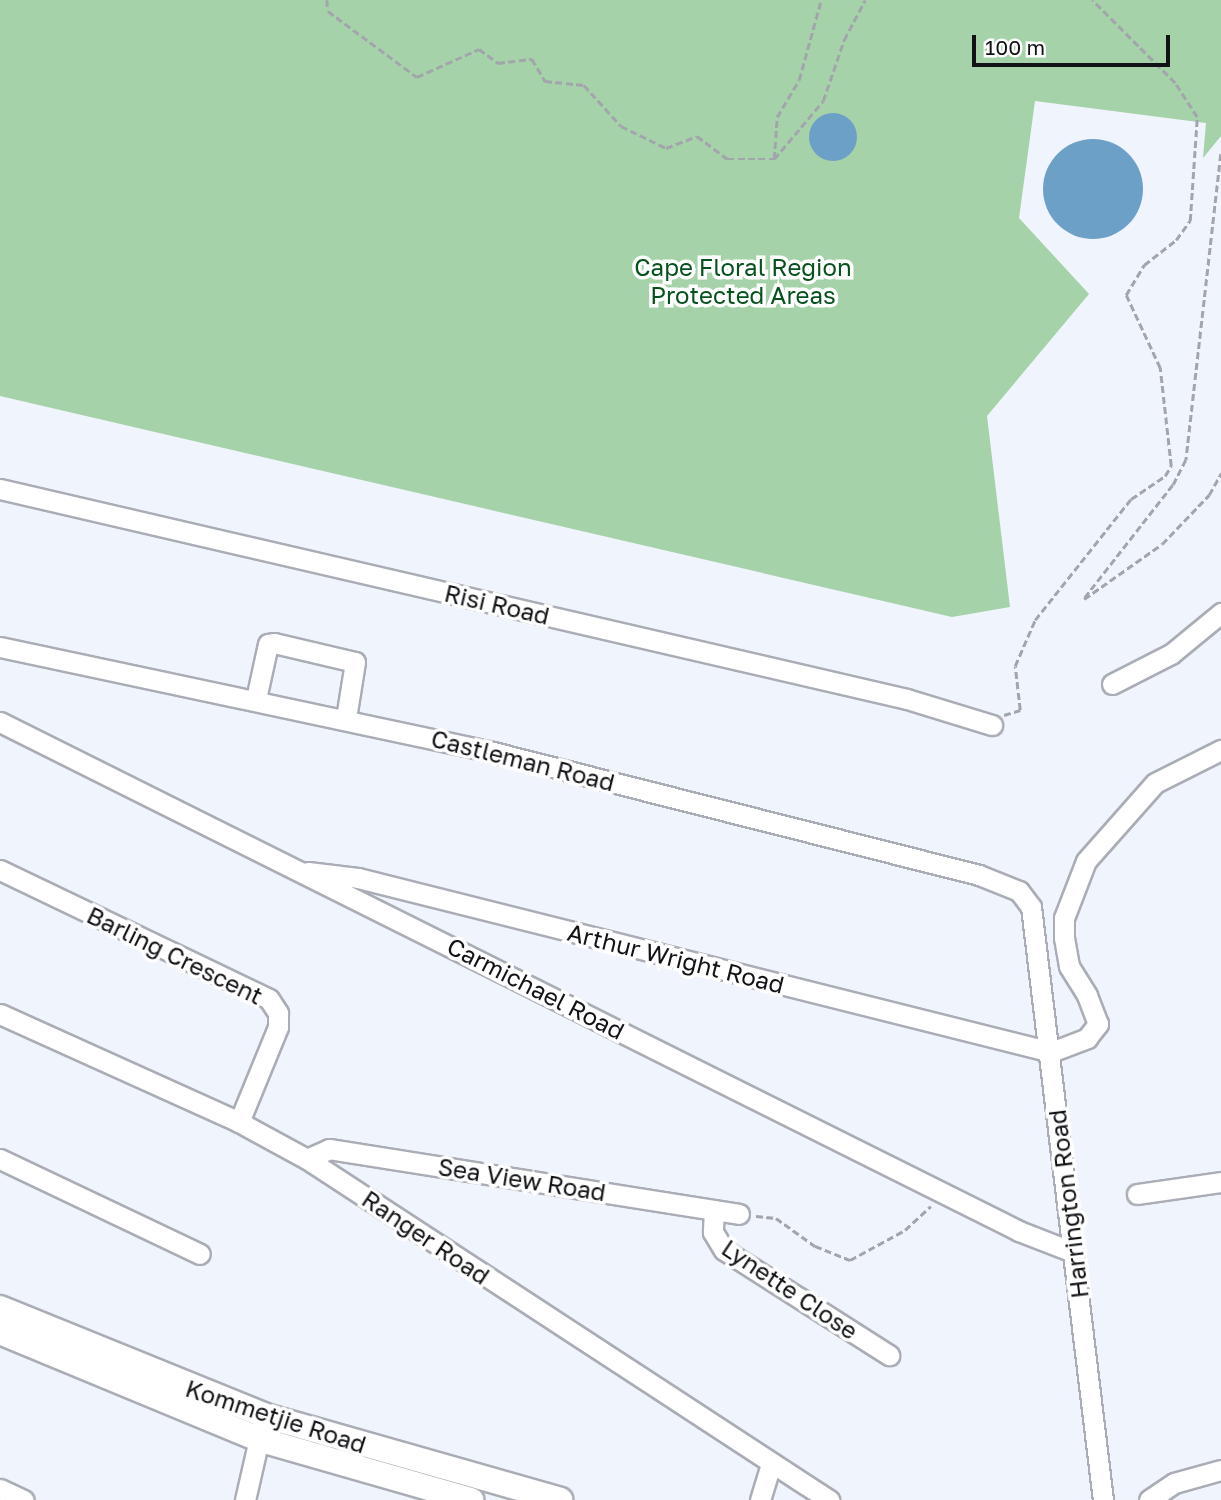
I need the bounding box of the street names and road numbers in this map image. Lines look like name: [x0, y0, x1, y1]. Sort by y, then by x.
street label: Risi Road: [442, 578, 552, 630]
street label: Castleman Road: [428, 723, 618, 797]
street label: Barling Crescent: [82, 900, 268, 1010]
street label: Arthur Wright Road: [565, 917, 787, 999]
street label: Carmichael Road: [443, 931, 629, 1045]
street label: Harrington Road: [1042, 1108, 1094, 1300]
street label: Sea View Road: [436, 1152, 608, 1206]
street label: Ranger Road: [357, 1184, 495, 1290]
street label: Lynette Close: [717, 1233, 863, 1345]
street label: Kommetjie Road: [182, 1373, 370, 1459]

